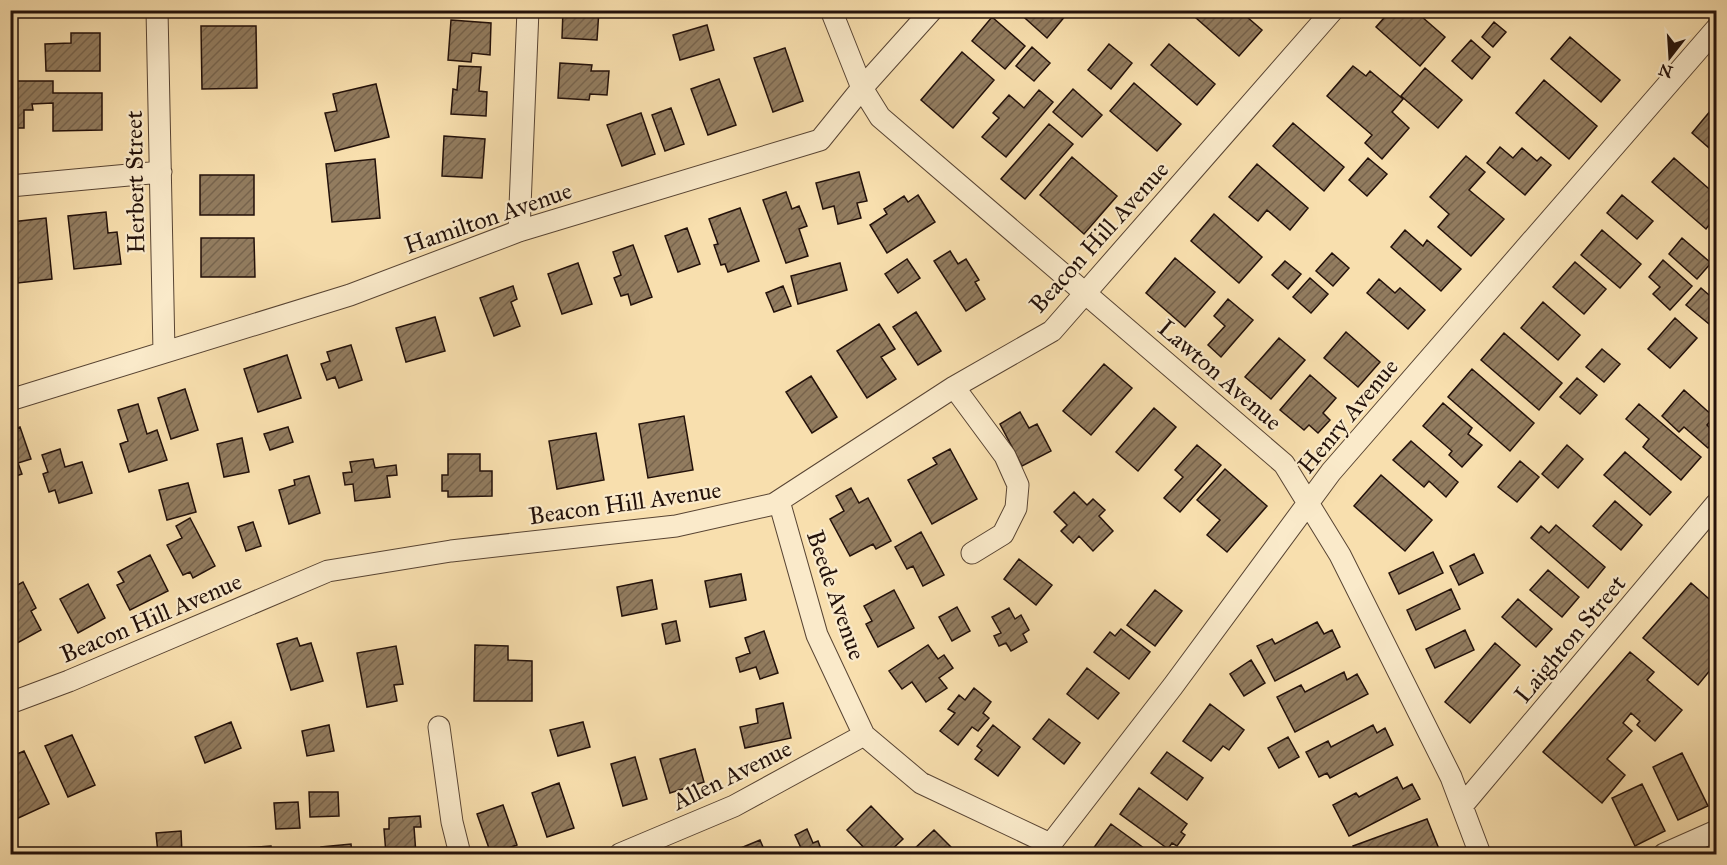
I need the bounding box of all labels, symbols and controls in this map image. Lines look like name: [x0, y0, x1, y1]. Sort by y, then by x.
north arrow: [1640, 27, 1700, 87]
text: N: [1656, 60, 1675, 82]
street label: Herbert Street: [119, 110, 151, 254]
street label: Beacon Hill Avenue: [1023, 155, 1175, 319]
street label: Hamilton Avenue: [400, 175, 576, 261]
street label: Lawton Avenue: [1152, 313, 1288, 437]
street label: Henry Avenue: [1291, 352, 1405, 480]
street label: Beacon Hill Avenue: [527, 475, 723, 531]
street label: Beede Avenue: [800, 526, 872, 664]
street label: Beacon Hill Avenue: [56, 566, 246, 670]
street label: Laighton Street: [1508, 569, 1632, 709]
street label: Allen Avenue: [666, 733, 797, 817]

